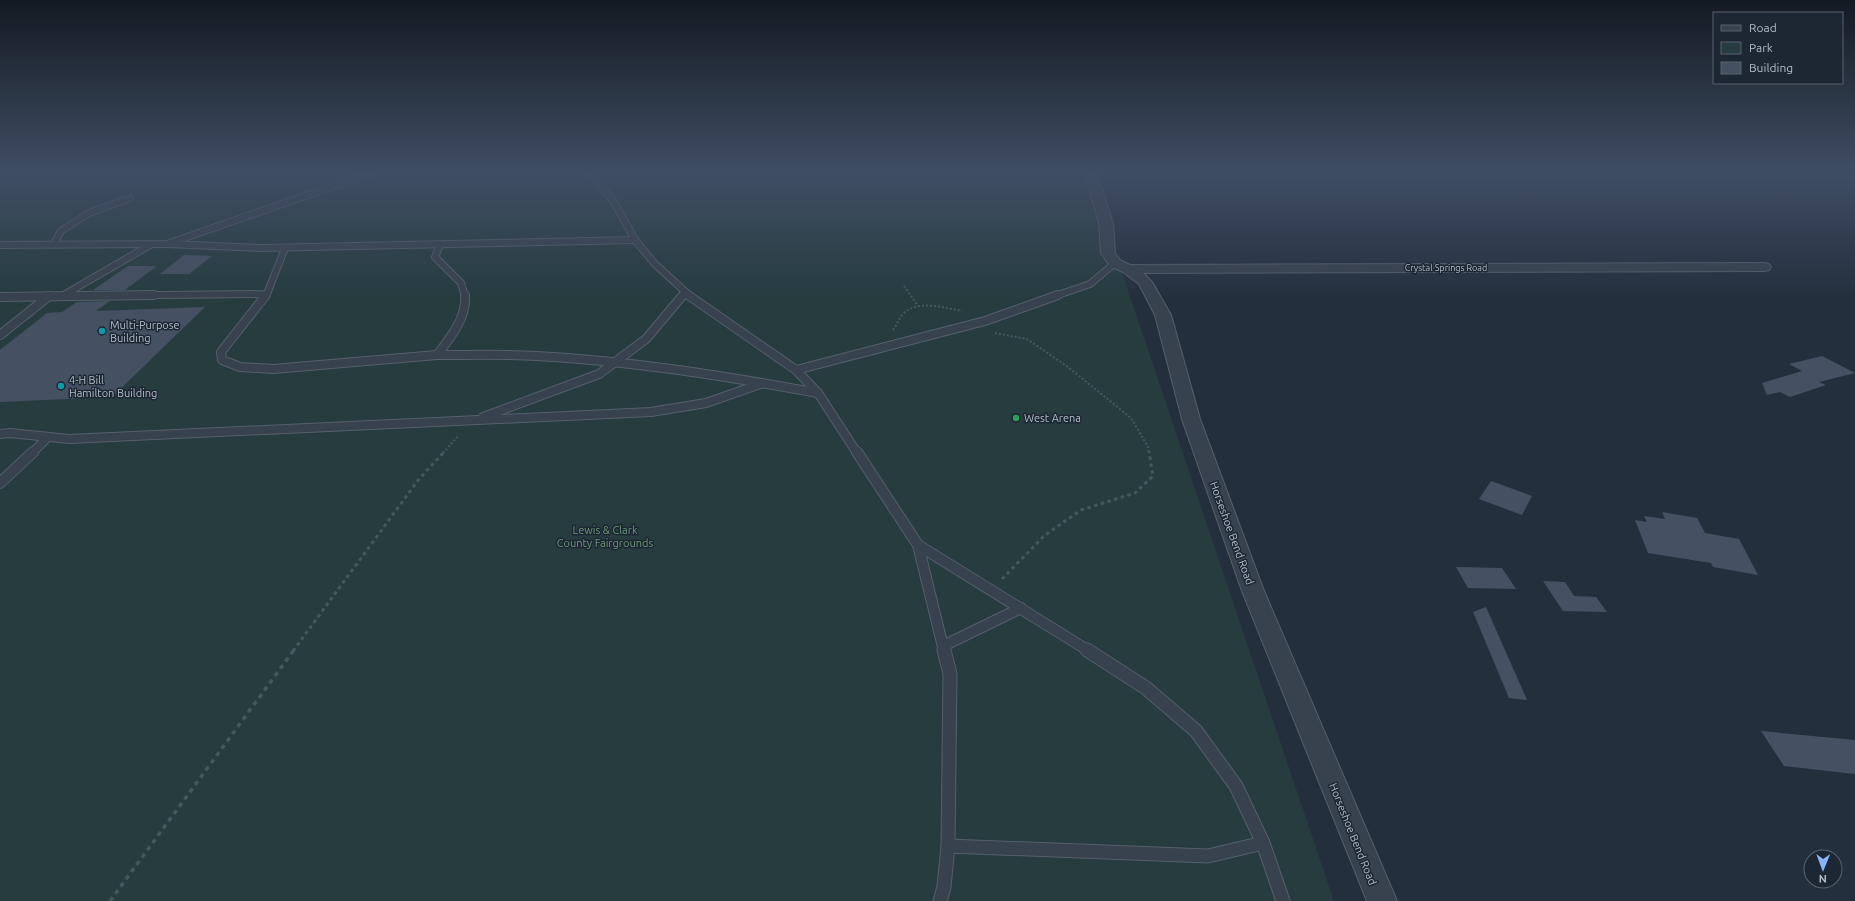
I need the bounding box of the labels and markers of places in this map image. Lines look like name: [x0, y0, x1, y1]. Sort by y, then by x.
place label: Multi-Purpose Building: [110, 319, 180, 344]
marker: Multi-Purpose Building: [97, 326, 107, 336]
place label: 4-H Bill Hamilton Building: [69, 374, 157, 399]
marker: 4-H Bill Hamilton Building: [56, 381, 66, 391]
place label: West Arena: [1024, 412, 1081, 424]
marker: West Arena: [1011, 413, 1021, 423]

